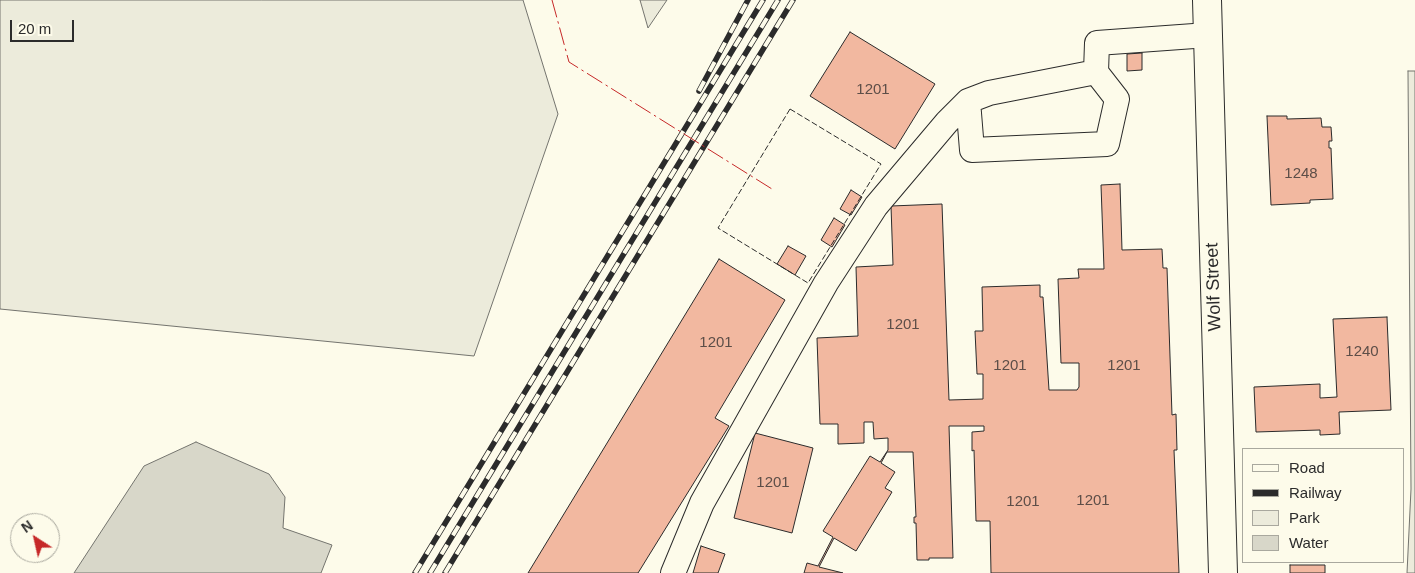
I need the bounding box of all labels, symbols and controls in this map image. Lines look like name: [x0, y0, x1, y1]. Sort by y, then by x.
scale bar: [12, 10, 76, 42]
text: 20 m: [18, 20, 51, 37]
house number: 1201: [856, 81, 890, 99]
house number: 1248: [1284, 165, 1318, 183]
street label: Wolf Street: [1202, 242, 1226, 332]
house number: 1201: [886, 316, 920, 334]
house number: 1201: [699, 334, 733, 352]
house number: 1240: [1345, 343, 1379, 361]
house number: 1201: [993, 357, 1027, 375]
house number: 1201: [1107, 357, 1141, 375]
legend: [1242, 448, 1405, 563]
text: Road: [1289, 459, 1325, 476]
house number: 1201: [756, 474, 790, 492]
text: Railway: [1289, 484, 1342, 501]
house number: 1201: [1076, 492, 1110, 510]
house number: 1201: [1006, 493, 1040, 511]
text: Park: [1289, 509, 1320, 526]
north arrow: [10, 513, 60, 563]
text: N: [18, 517, 36, 536]
text: Water: [1289, 534, 1328, 551]

